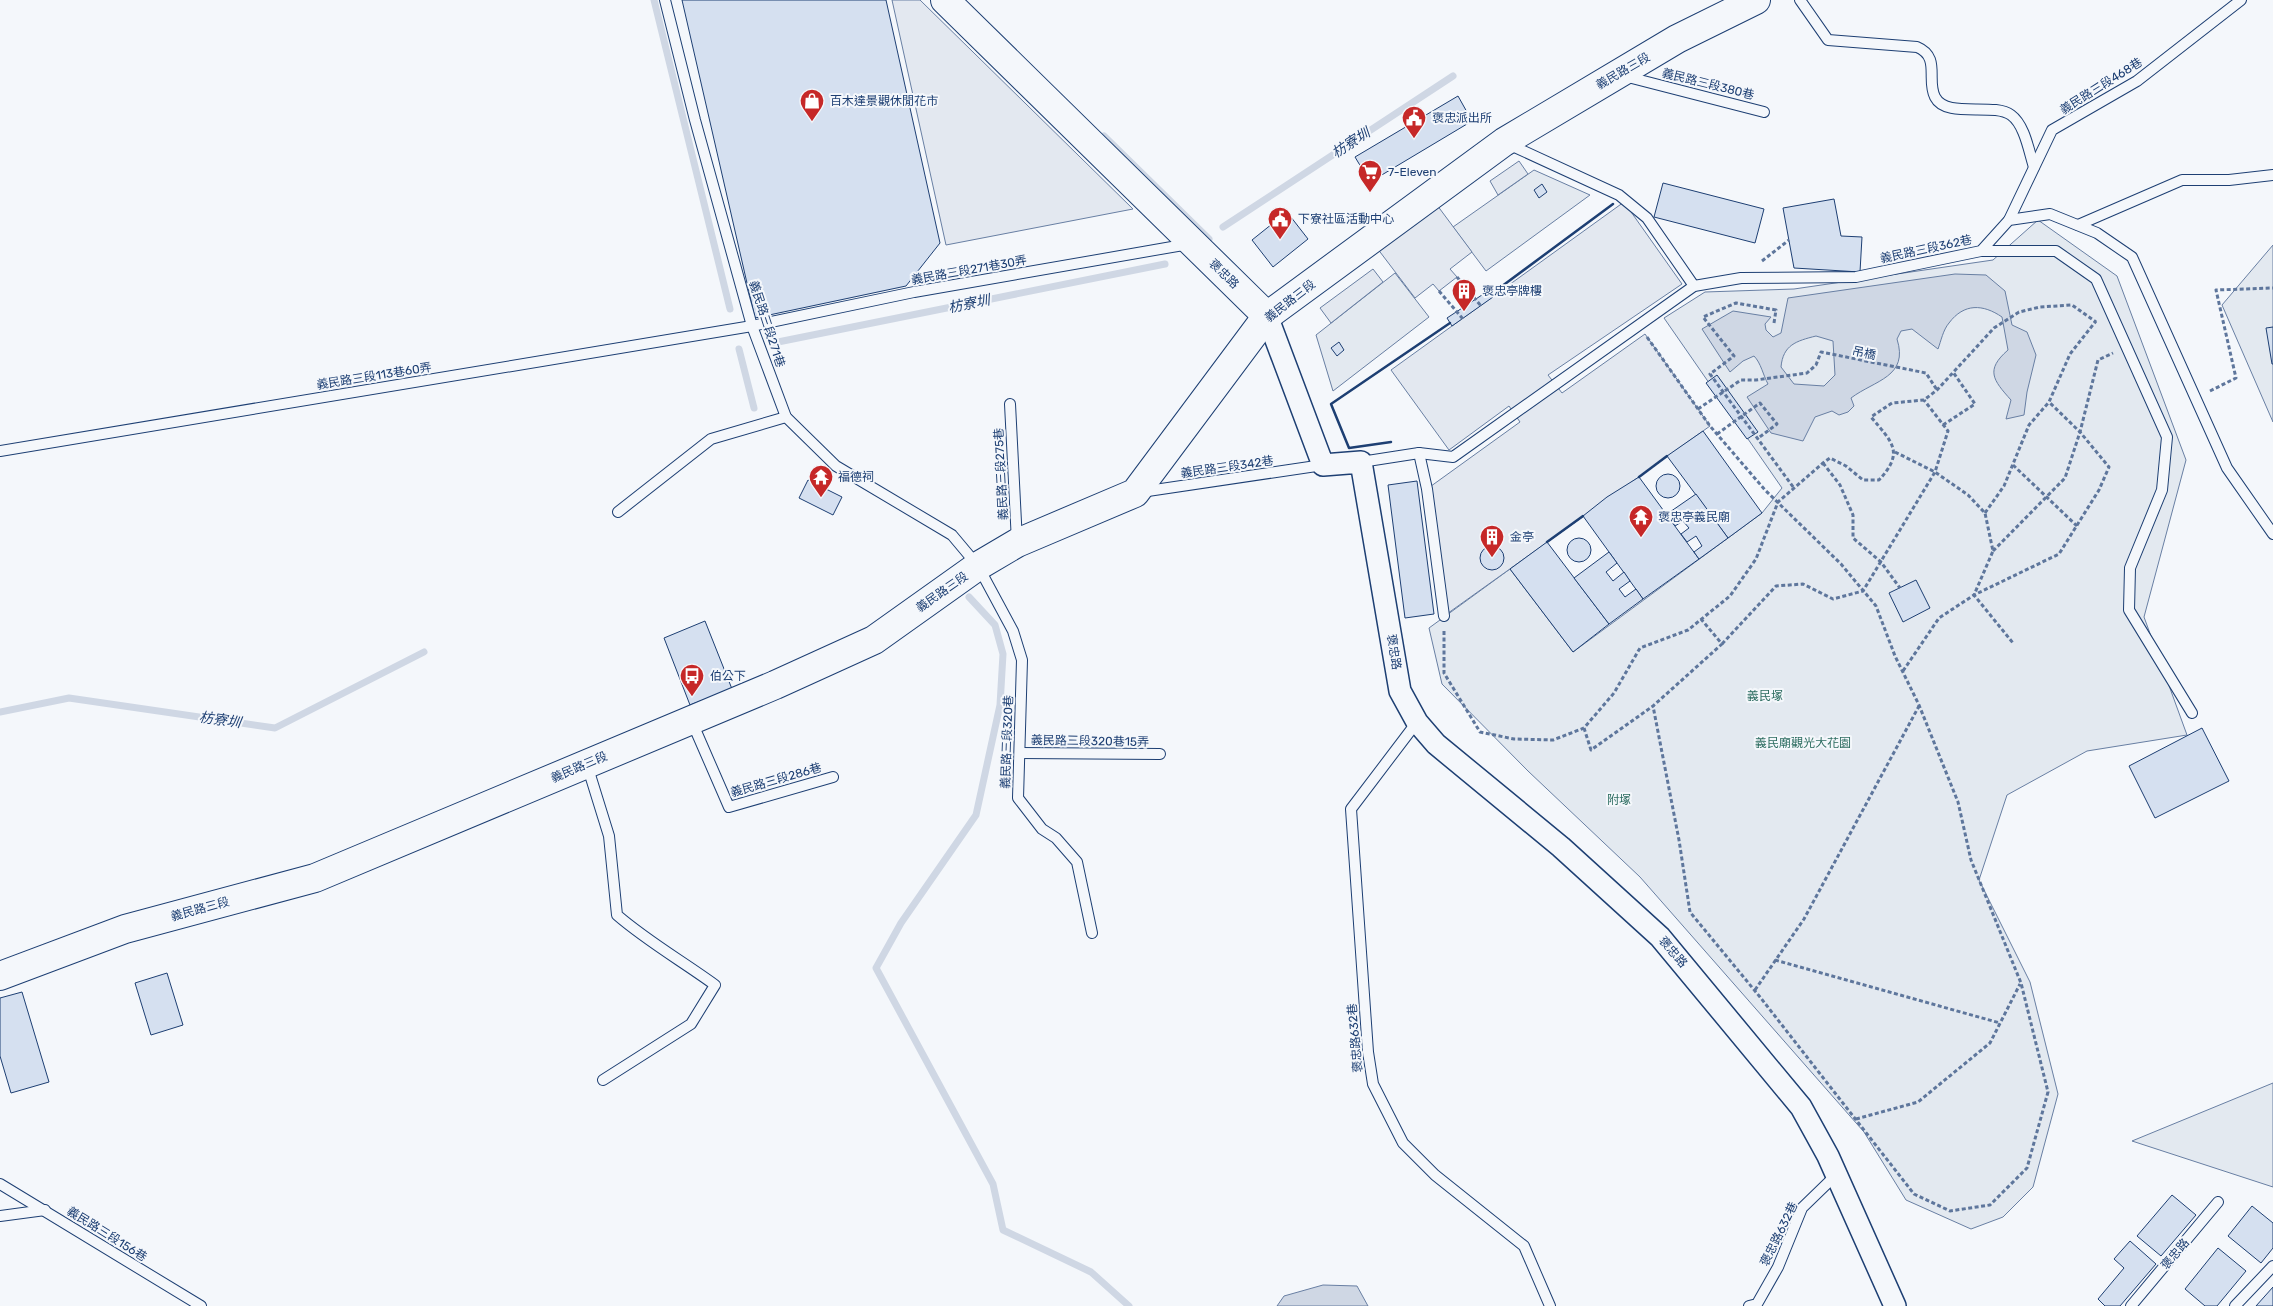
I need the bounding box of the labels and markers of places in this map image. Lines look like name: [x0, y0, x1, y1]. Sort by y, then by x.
shop icon: 百木達景觀休閒花市: [799, 88, 825, 122]
place label: 百木達景觀休閒花市: [830, 94, 938, 108]
public building icon: 褒忠派出所: [1401, 105, 1427, 139]
place label: 褒忠派出所: [1432, 111, 1492, 125]
supermarket icon: 7-Eleven: [1357, 159, 1383, 193]
place label: 7-Eleven: [1388, 165, 1437, 179]
public building icon: 下寮社區活動中心: [1267, 206, 1293, 240]
place label: 下寮社區活動中心: [1298, 212, 1394, 226]
building icon: 褒忠亭牌樓: [1451, 278, 1477, 312]
place label: 褒忠亭牌樓: [1482, 284, 1542, 298]
temple icon: 福德祠: [808, 464, 834, 498]
place label: 福德祠: [838, 470, 874, 484]
temple icon: 褒忠亭義民廟: [1628, 504, 1654, 538]
place label: 褒忠亭義民廟: [1658, 510, 1730, 524]
building icon: 金亭: [1479, 524, 1505, 558]
place label: 金亭: [1510, 530, 1534, 544]
bus stop icon: 伯公下: [679, 663, 705, 697]
place label: 伯公下: [710, 669, 746, 683]

